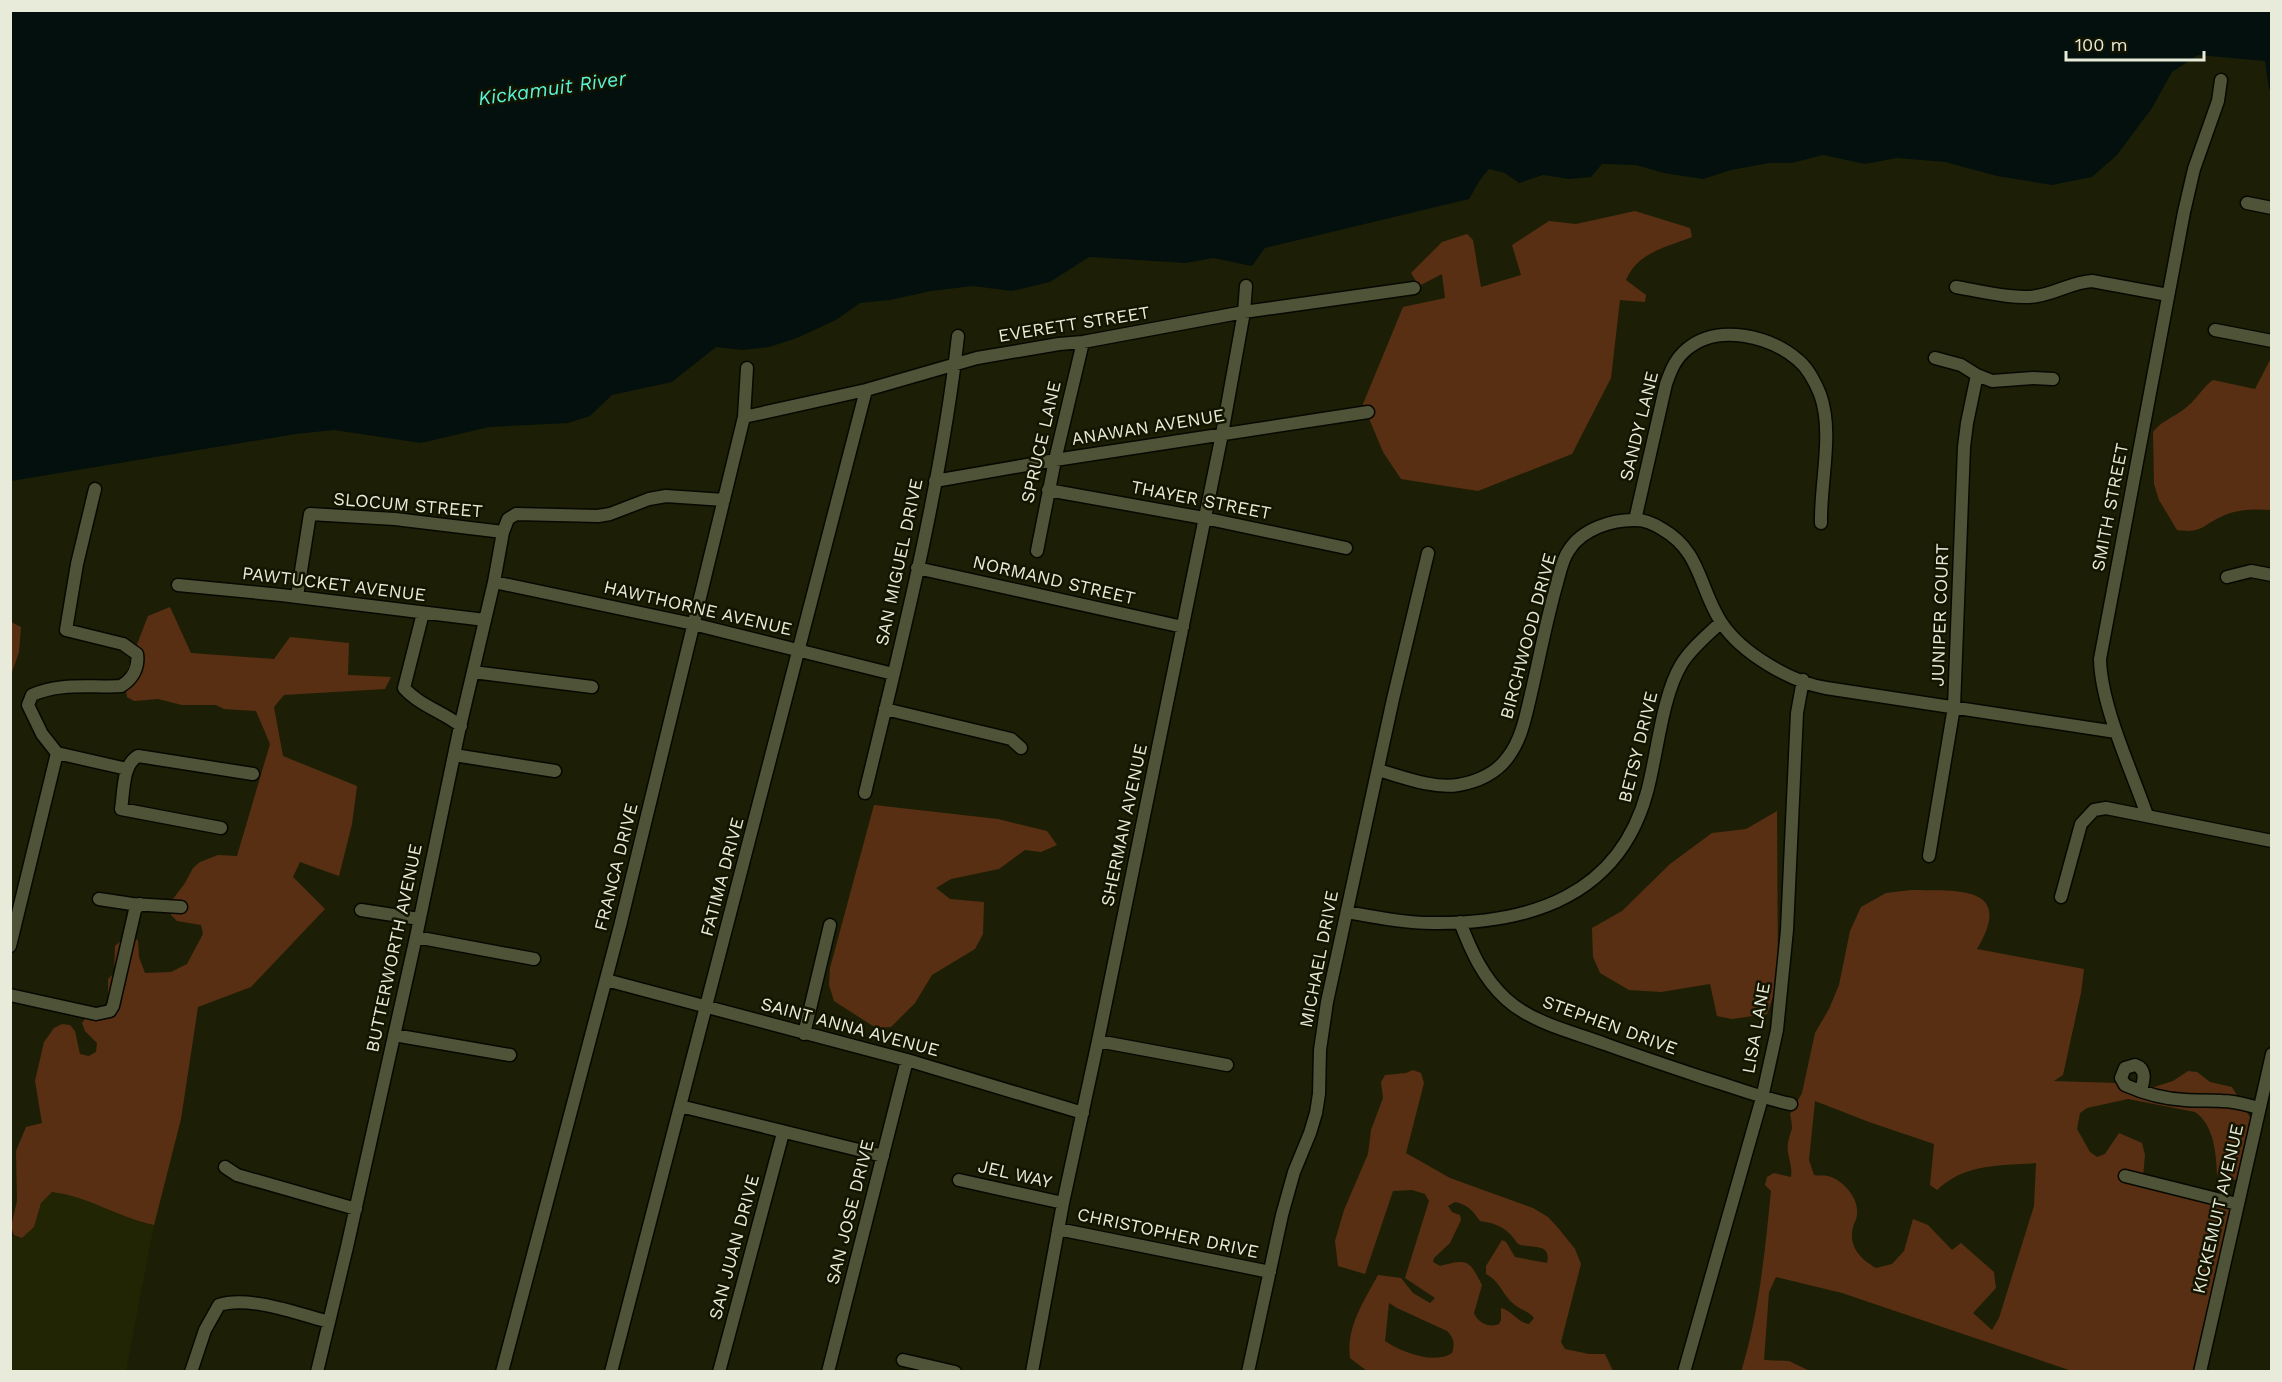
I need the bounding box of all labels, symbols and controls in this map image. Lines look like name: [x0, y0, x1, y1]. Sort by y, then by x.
scale bar: [2066, 24, 2204, 62]
text: 100 m: [2075, 34, 2128, 55]
water label: Kickamuit River: [476, 66, 629, 110]
street label: EVERETT STREET: [997, 301, 1151, 346]
street label: SANDY LANE: [1615, 369, 1662, 483]
street label: SPRUCE LANE: [1016, 379, 1065, 505]
street label: ANAWAN AVENUE: [1070, 404, 1226, 449]
street label: SMITH STREET: [2087, 441, 2132, 573]
street label: SAN MIGUEL DRIVE: [871, 476, 926, 647]
street label: THAYER STREET: [1129, 476, 1273, 523]
street label: SLOCUM STREET: [333, 488, 484, 521]
street label: JUNIPER COURT: [1927, 543, 1952, 687]
street label: NORMAND STREET: [971, 551, 1137, 608]
street label: BIRCHWOOD DRIVE: [1495, 551, 1560, 721]
street label: PAWTUCKET AVENUE: [241, 562, 427, 605]
street label: HAWTHORNE AVENUE: [602, 576, 794, 639]
street label: BETSY DRIVE: [1614, 689, 1661, 805]
street label: SHERMAN AVENUE: [1096, 742, 1151, 908]
street label: FRANCA DRIVE: [589, 801, 642, 933]
street label: FATIMA DRIVE: [696, 815, 747, 939]
street label: BUTTERWORTH AVENUE: [361, 842, 426, 1054]
street label: MICHAEL DRIVE: [1295, 888, 1342, 1029]
street label: LISA LANE: [1737, 981, 1774, 1075]
street label: STEPHEN DRIVE: [1540, 990, 1680, 1059]
street label: SAINT ANNA AVENUE: [759, 993, 942, 1060]
street label: KICKEMUIT AVENUE: [2188, 1122, 2247, 1296]
street label: SAN JOSE DRIVE: [821, 1137, 878, 1286]
street label: JEL WAY: [976, 1155, 1055, 1192]
street label: SAN JUAN DRIVE: [704, 1172, 763, 1322]
street label: CHRISTOPHER DRIVE: [1075, 1203, 1261, 1262]

